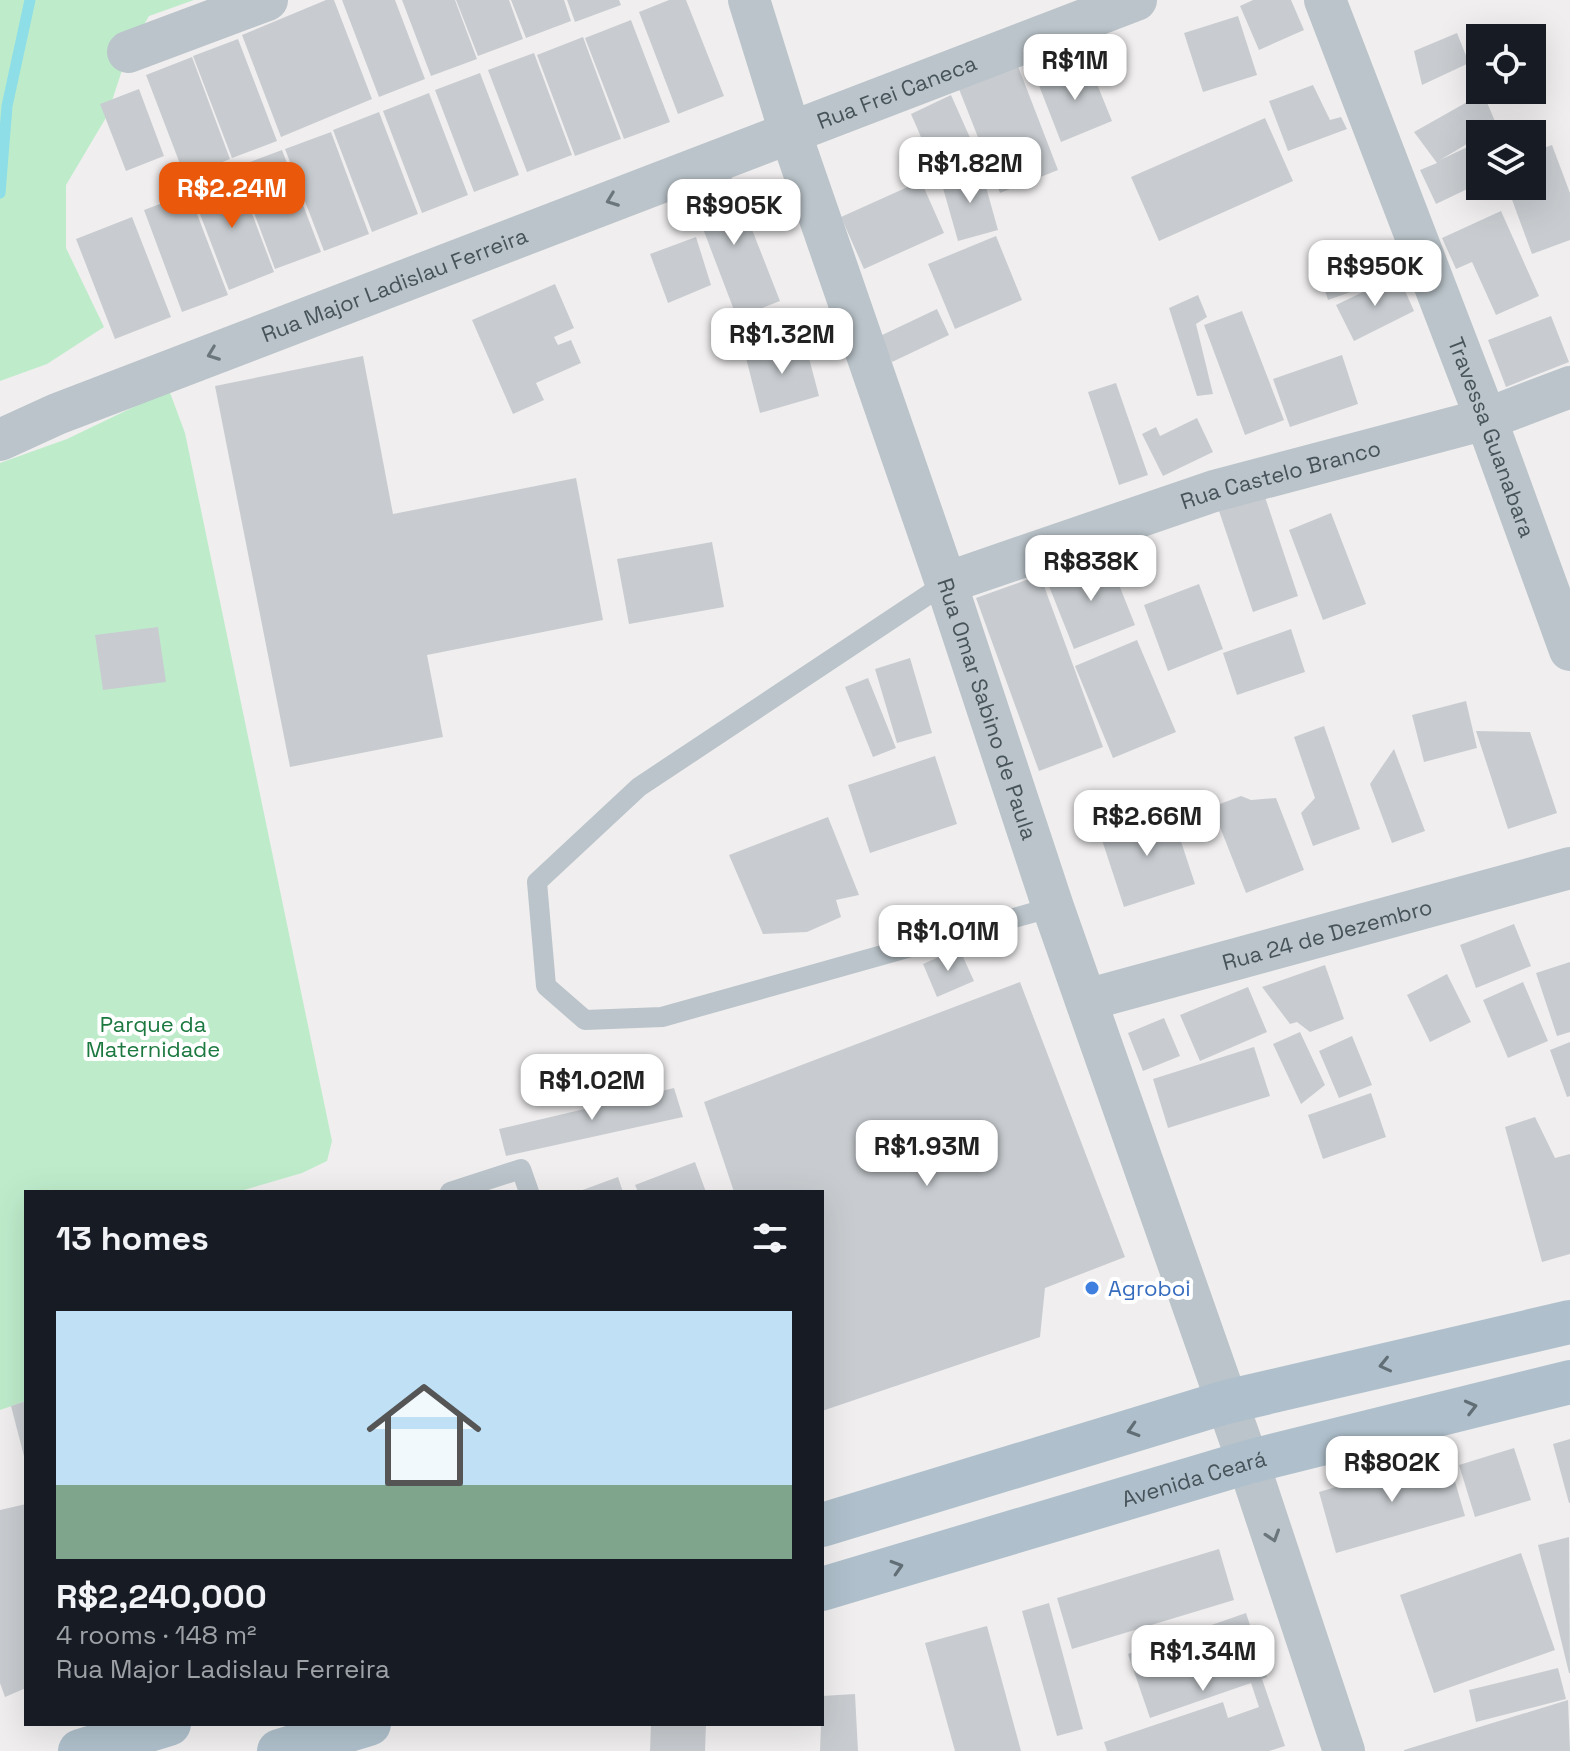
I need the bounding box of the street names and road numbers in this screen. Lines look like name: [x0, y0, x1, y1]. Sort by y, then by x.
street label: Rua Frei Caneca: [813, 48, 981, 135]
street label: Rua Major Ladislau Ferreira: [257, 221, 532, 348]
street label: Travessa Guanabara: [1442, 333, 1542, 541]
street label: Rua Castelo Branco: [1177, 433, 1384, 515]
street label: Rua Omar Sabino de Paula: [931, 574, 1044, 844]
street label: Rua 24 de Dezembro: [1219, 892, 1435, 976]
street label: Avenida Ceará: [1118, 1444, 1269, 1513]

